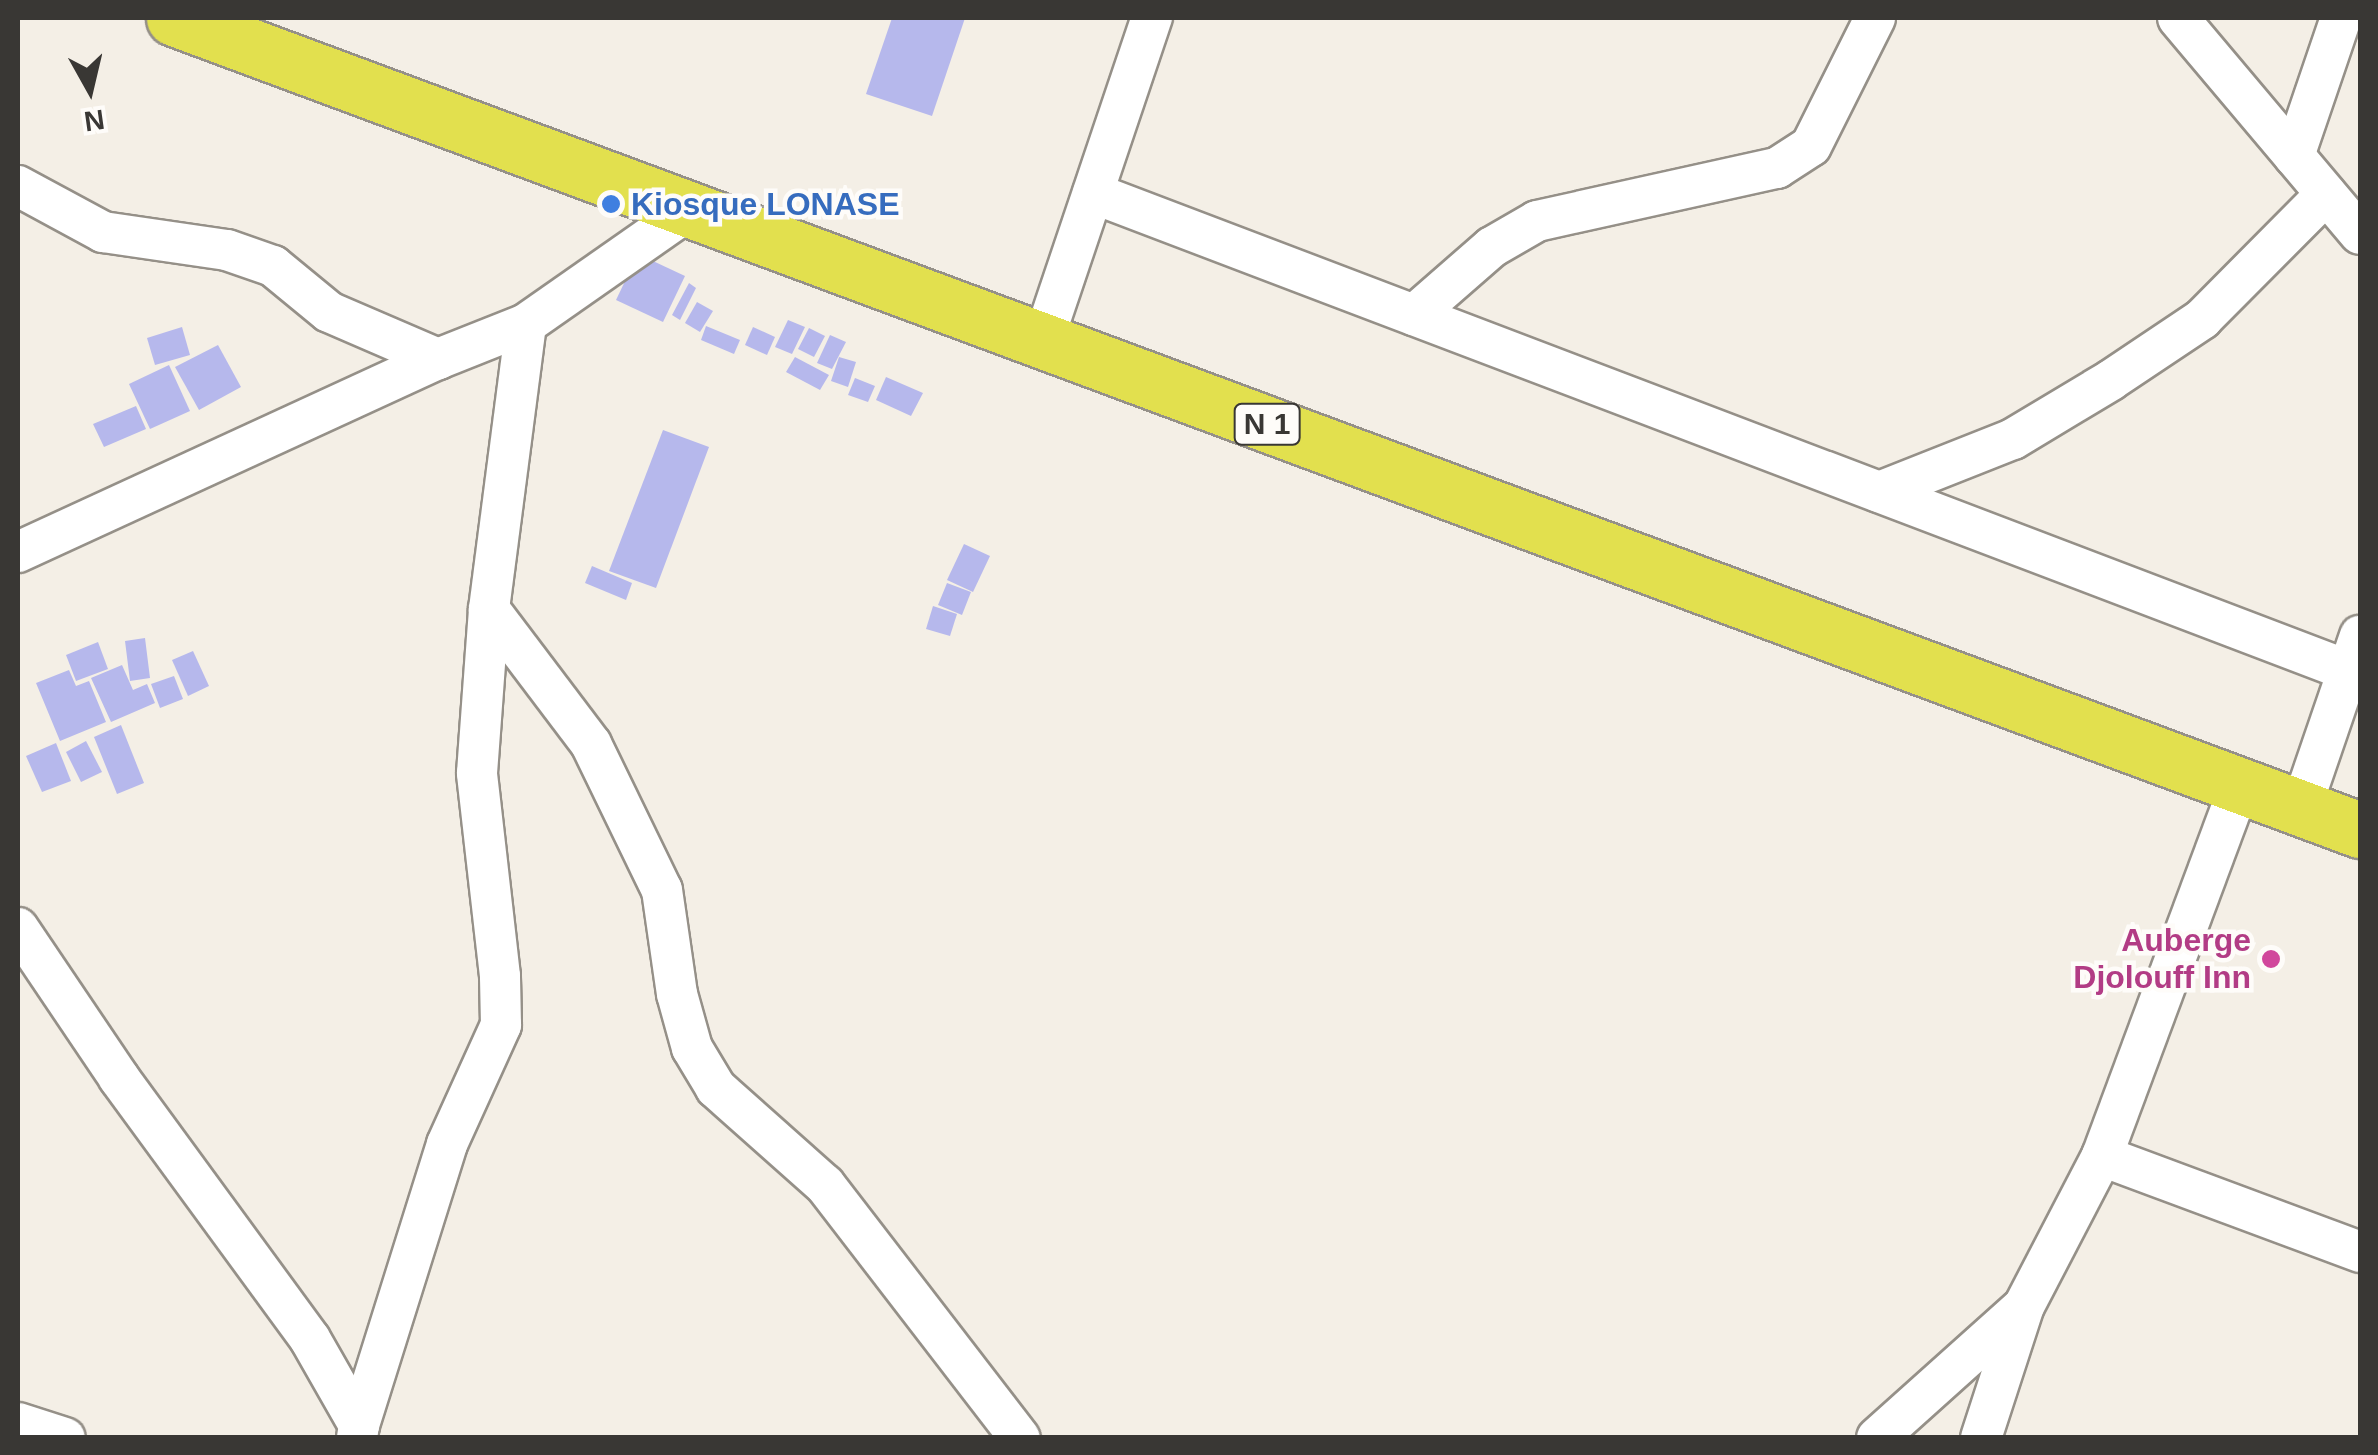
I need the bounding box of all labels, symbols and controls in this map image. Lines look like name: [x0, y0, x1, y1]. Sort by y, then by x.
north arrow: [40, 40, 140, 140]
text: N: [82, 103, 106, 137]
place label: Kiosque LONASE: [631, 185, 899, 223]
marker: Kiosque LONASE: [600, 193, 622, 215]
road number: N 1: [1232, 399, 1302, 449]
place label: Auberge Djolouff Inn: [2073, 922, 2251, 997]
marker: Auberge Djolouff Inn: [2260, 948, 2282, 970]

